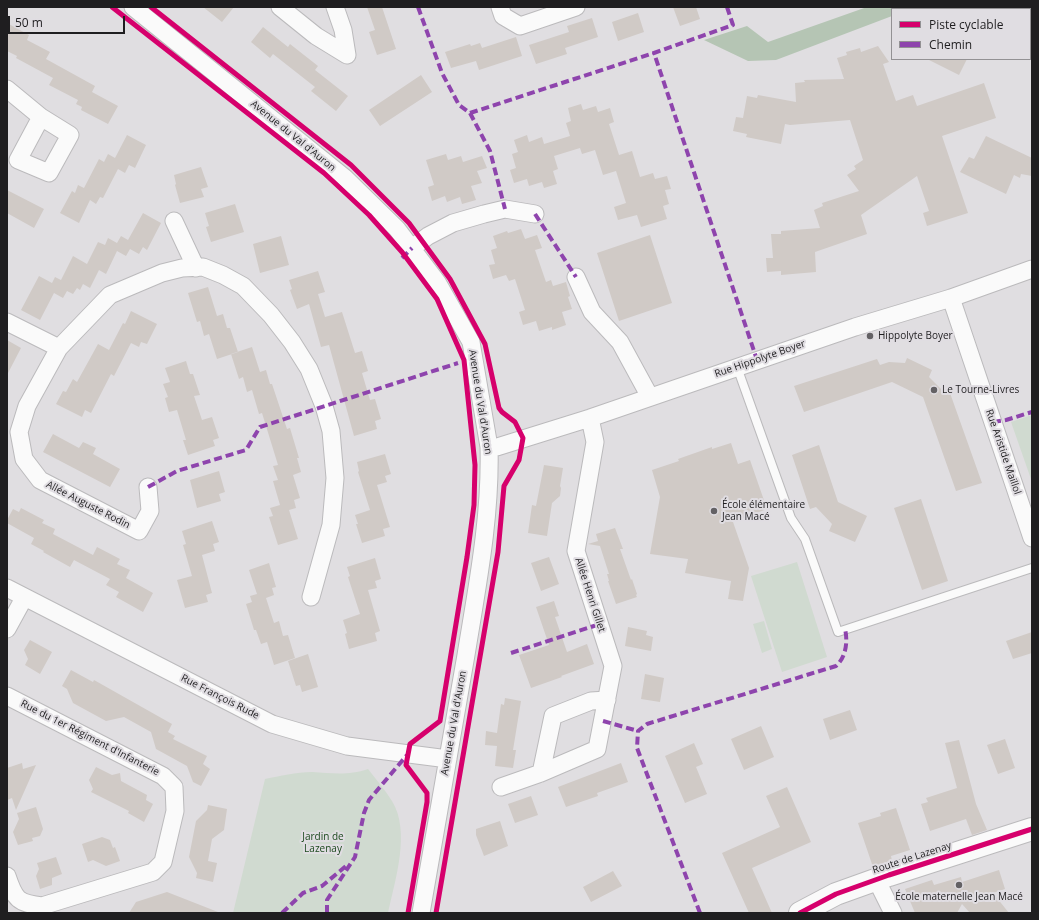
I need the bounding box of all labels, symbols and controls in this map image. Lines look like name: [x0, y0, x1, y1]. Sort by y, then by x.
scale bar: [10, 8, 127, 34]
legend: [891, 8, 1031, 60]
text: 50 m: [15, 14, 43, 31]
text: Piste cyclable: [929, 16, 1003, 33]
text: Chemin: [929, 36, 972, 53]
street label: Avenue du Val d'Auron: [248, 98, 338, 174]
place label: Hippolyte Boyer: [878, 330, 953, 342]
marker: Hippolyte Boyer: [865, 331, 875, 341]
street label: Rue Hippolyte Boyer: [713, 338, 807, 380]
street label: Avenue du Val d'Auron: [466, 349, 494, 455]
place label: Le Tourne-Livres: [942, 384, 1019, 396]
marker: Le Tourne-Livres: [929, 385, 939, 395]
street label: Rue Aristide Maillol: [983, 408, 1023, 496]
street label: Allée Auguste Rodin: [44, 479, 132, 531]
place label: École élémentaire Jean Macé: [722, 499, 805, 522]
marker: École élémentaire Jean Macé: [709, 506, 719, 516]
street label: Allée Henri Gillet: [572, 556, 608, 634]
street label: Avenue du Val d'Auron: [439, 670, 469, 776]
street label: Rue François Rude: [179, 672, 261, 722]
street label: Rue du 1er Régiment d'Infanterie: [19, 698, 161, 778]
park label: Jardin de Lazenay: [302, 831, 344, 854]
street label: Route de Lazenay: [871, 840, 953, 876]
marker: École maternelle Jean Macé: [954, 880, 964, 890]
place label: École maternelle Jean Macé: [895, 891, 1023, 903]

